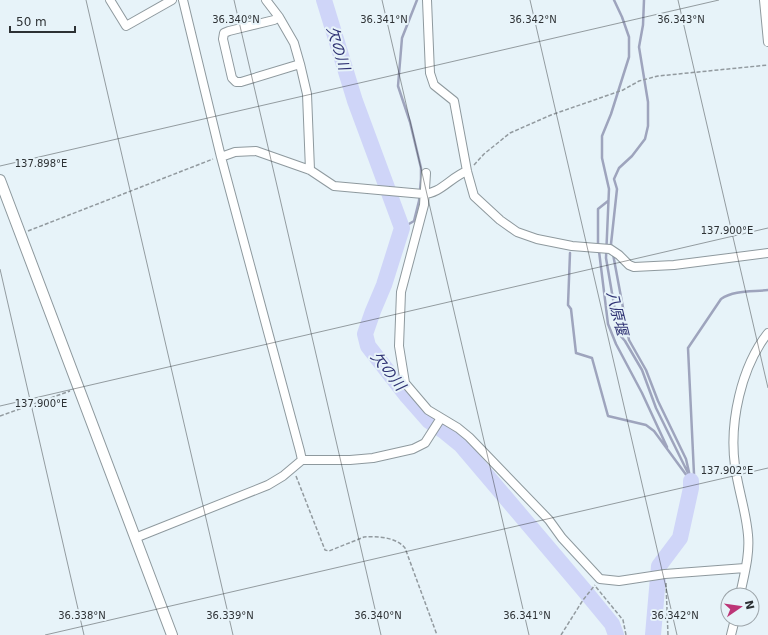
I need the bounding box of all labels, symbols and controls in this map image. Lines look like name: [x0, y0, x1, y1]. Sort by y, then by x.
scale bar: [10, 8, 75, 34]
text: 36.340°N: [212, 14, 260, 25]
text: 36.341°N: [360, 14, 408, 25]
text: 36.342°N: [509, 14, 557, 25]
text: 36.343°N: [657, 14, 705, 25]
text: 50 m: [16, 15, 47, 29]
water label: 欠の川: [323, 24, 354, 74]
text: 137.898°E: [15, 158, 67, 169]
text: 137.900°E: [701, 225, 753, 236]
water label: 八原堰: [603, 289, 632, 340]
water label: 欠の川: [367, 348, 410, 396]
text: 137.900°E: [15, 398, 67, 409]
text: 137.902°E: [701, 465, 753, 476]
north arrow: [720, 587, 760, 627]
text: N: [742, 599, 757, 611]
text: 36.338°N: [58, 610, 106, 621]
text: 36.339°N: [206, 610, 254, 621]
text: 36.340°N: [354, 610, 402, 621]
text: 36.341°N: [503, 610, 551, 621]
text: 36.342°N: [651, 610, 699, 621]

